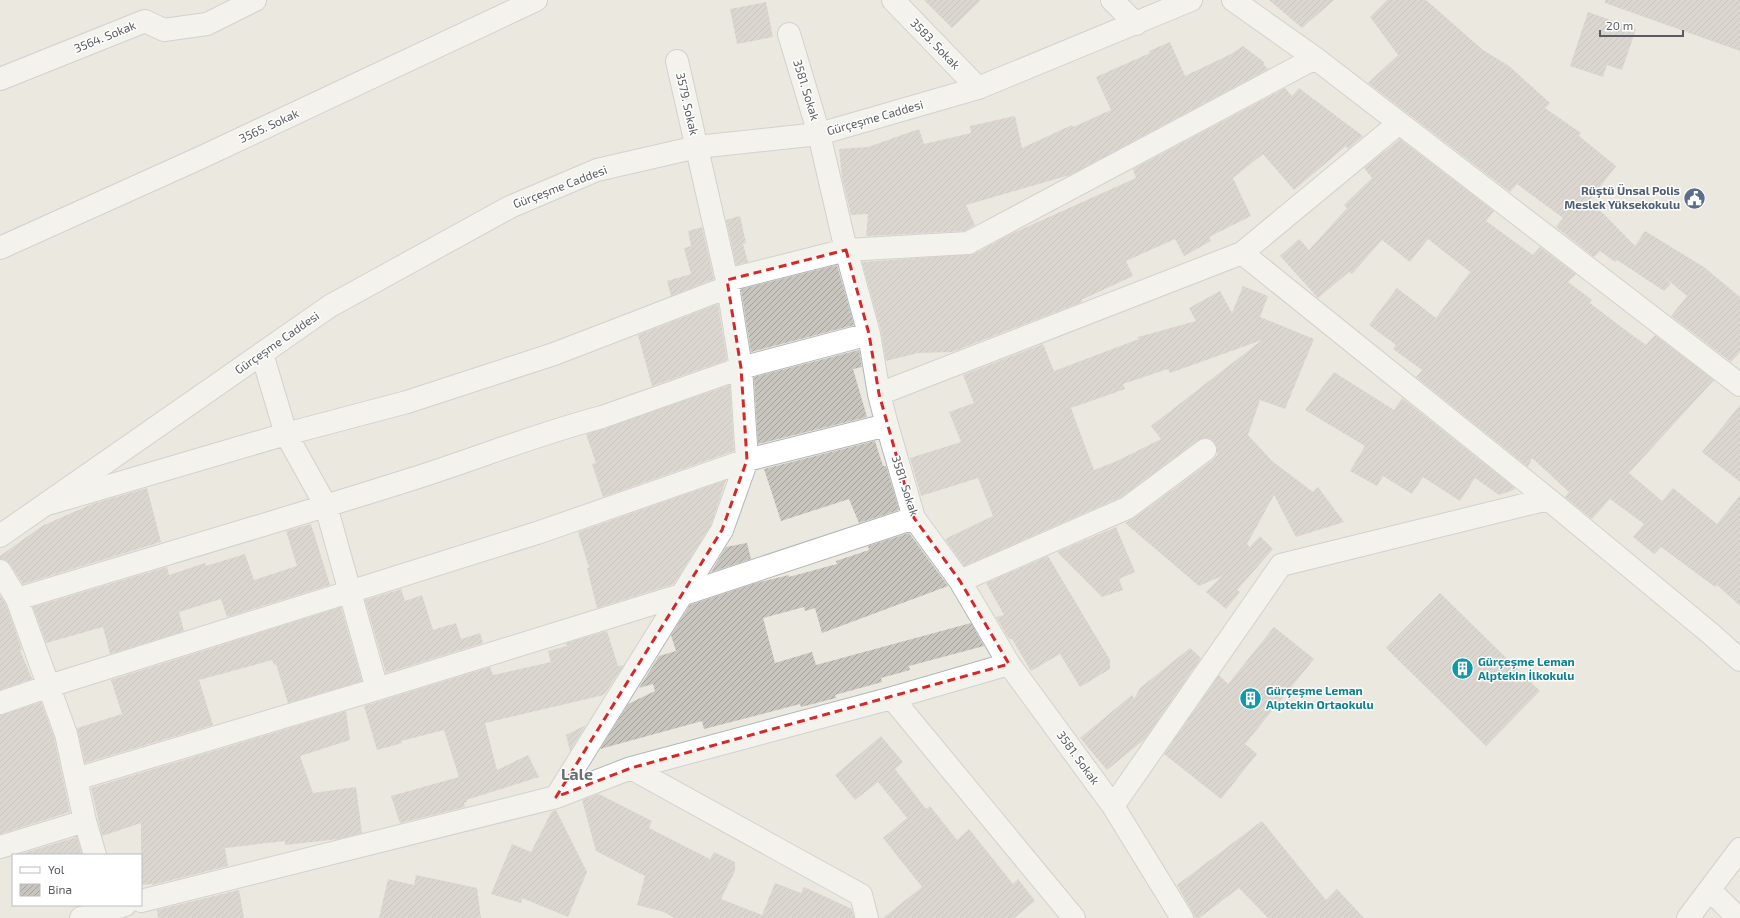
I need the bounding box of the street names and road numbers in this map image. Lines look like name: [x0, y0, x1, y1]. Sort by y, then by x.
street label: 3583. Sokak: [908, 15, 963, 71]
street label: 3564. Sokak: [72, 17, 137, 55]
street label: 3581. Sokak: [791, 58, 823, 122]
street label: 3579. Sokak: [674, 71, 702, 136]
street label: Gürçeşme Caddesi: [825, 97, 925, 138]
street label: 3565. Sokak: [237, 105, 301, 145]
street label: Gürçeşme Caddesi: [511, 162, 609, 211]
street label: Gürçeşme Caddesi: [232, 308, 322, 377]
street label: 3581. Sokak: [890, 454, 922, 518]
street label: 3581. Sokak: [1055, 728, 1103, 787]

